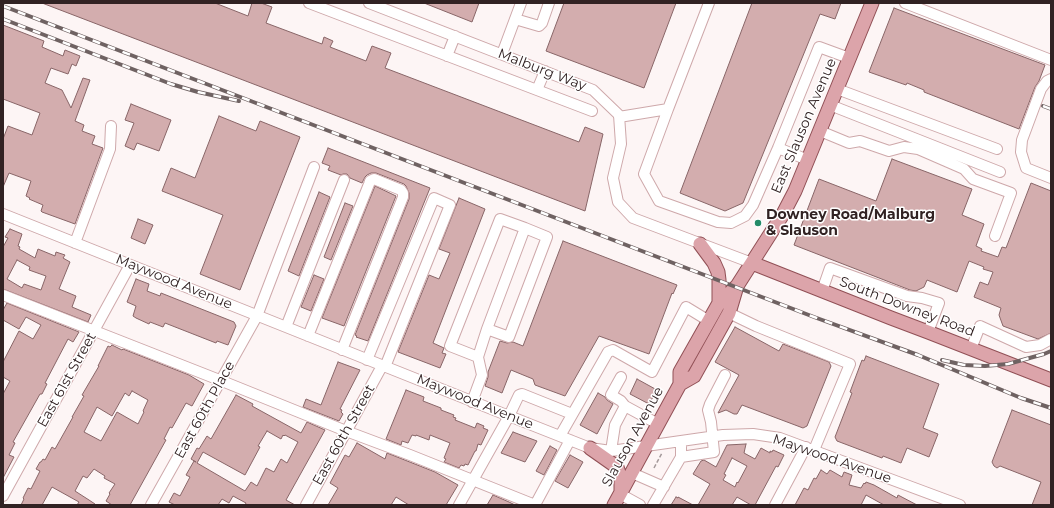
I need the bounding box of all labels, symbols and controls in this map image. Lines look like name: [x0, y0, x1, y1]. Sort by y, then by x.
street label: Malburg Way: [495, 45, 589, 95]
street label: East Slauson Avenue: [768, 56, 840, 196]
place label: Downey Road/Malburg & Slauson: [766, 207, 935, 240]
marker: Downey Road/Malburg & Slauson: [753, 218, 763, 228]
street label: Maywood Avenue: [113, 251, 235, 313]
street label: South Downey Road: [837, 273, 977, 341]
street label: East 61st Street: [34, 330, 100, 430]
street label: East 60th Place: [171, 358, 239, 462]
street label: Maywood Avenue: [414, 371, 536, 433]
street label: East 60th Street: [309, 382, 379, 488]
street label: Slauson Avenue: [599, 384, 667, 490]
street label: Maywood Avenue: [770, 431, 894, 487]

